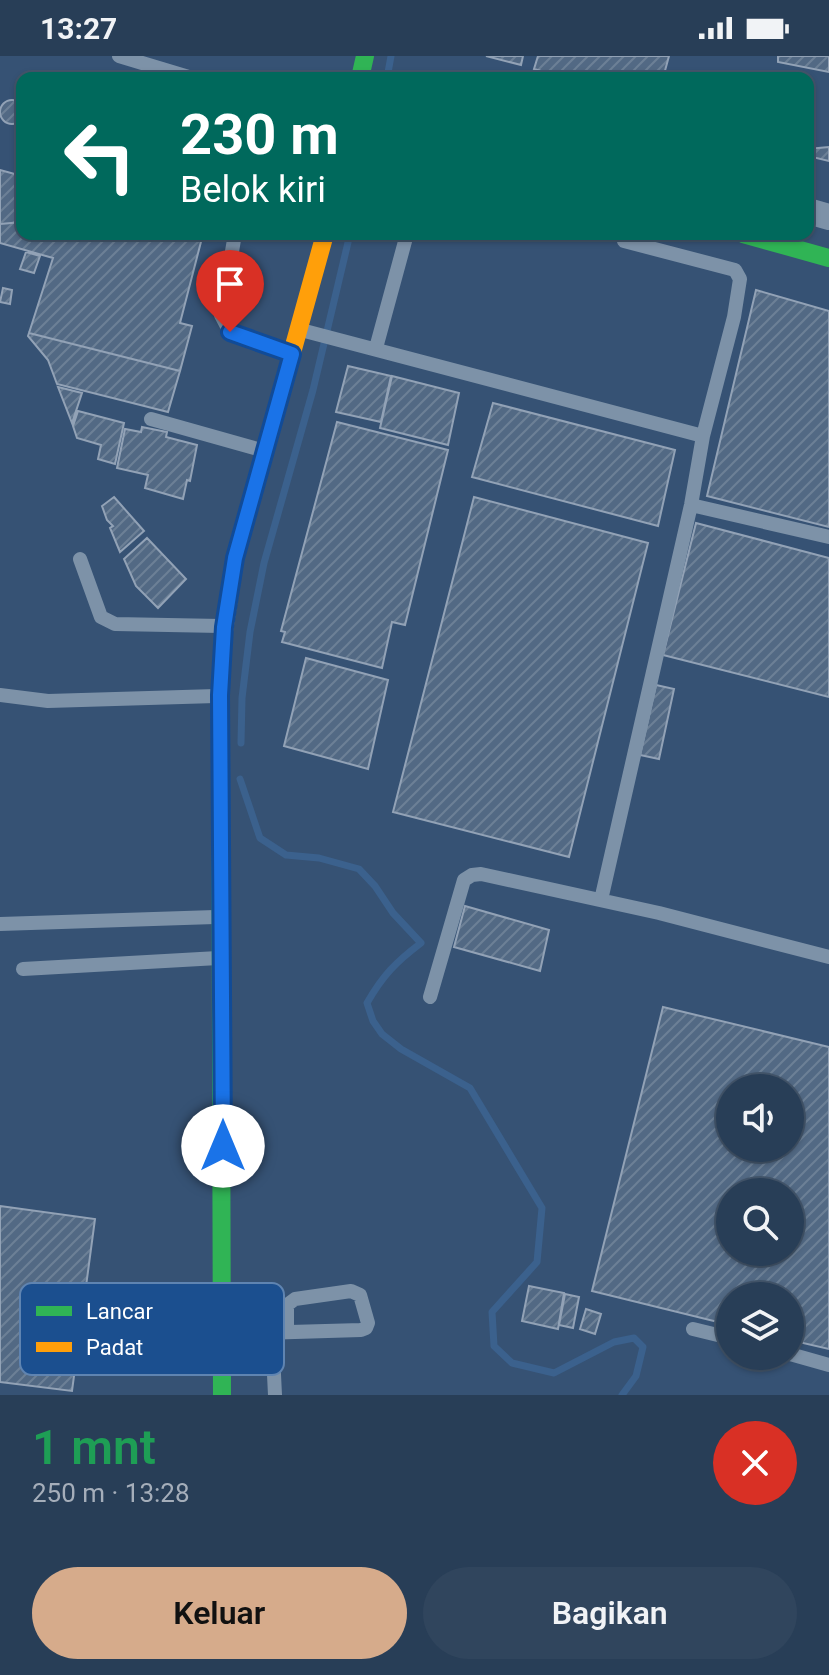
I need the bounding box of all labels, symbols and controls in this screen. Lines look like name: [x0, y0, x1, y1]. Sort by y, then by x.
text: 13:27: [40, 11, 117, 46]
text: 230 m: [180, 102, 339, 168]
icon: left: [48, 104, 152, 208]
text: Belok kiri: [180, 169, 326, 211]
pin: [196, 250, 264, 332]
icon: arrive: [208, 262, 252, 306]
map controls: [716, 1074, 804, 1370]
button: sound: [716, 1074, 804, 1162]
position arrow: [181, 1104, 265, 1188]
button: search: [716, 1178, 804, 1266]
button: layers: [716, 1282, 804, 1370]
legend: [20, 1283, 284, 1375]
text: Lancar: [86, 1299, 153, 1324]
text: Padat: [86, 1335, 143, 1360]
text: 1 mnt: [32, 1419, 156, 1476]
button: close: [713, 1421, 797, 1505]
text: 250 m · 13:28: [32, 1478, 190, 1508]
button: Keluar: [32, 1567, 407, 1659]
button: Bagikan: [423, 1567, 797, 1659]

